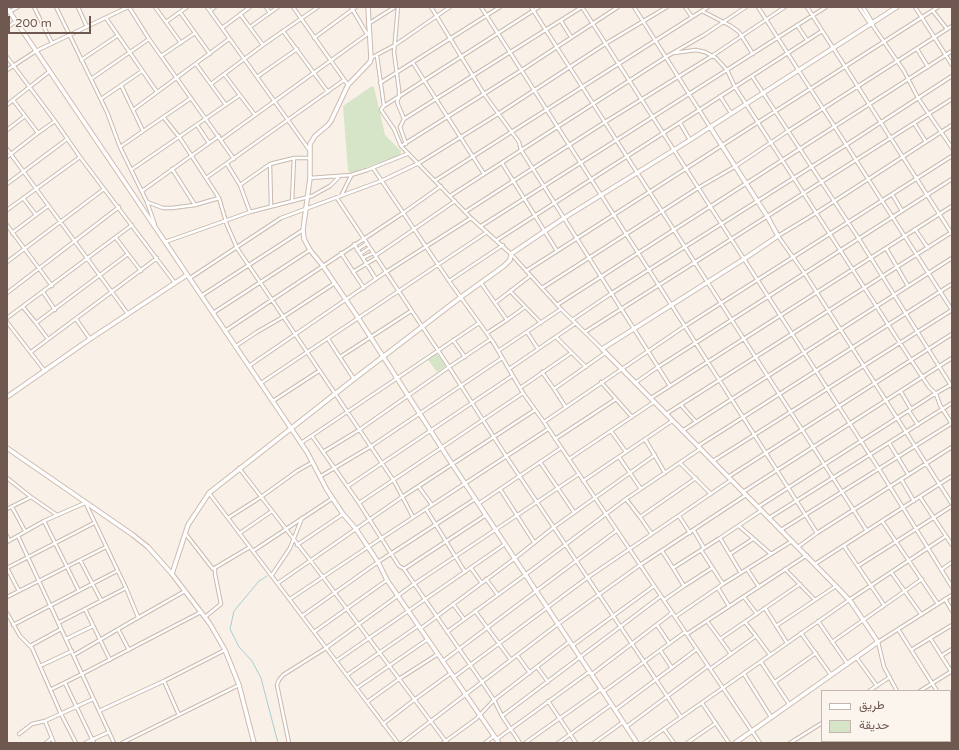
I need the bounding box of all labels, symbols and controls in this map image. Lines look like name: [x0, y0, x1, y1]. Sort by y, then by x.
scale bar: [10, 8, 93, 34]
text: 200 m: [15, 16, 52, 30]
legend: [821, 690, 951, 742]
text: طريق: [859, 698, 884, 712]
text: حديقة: [859, 718, 889, 732]

